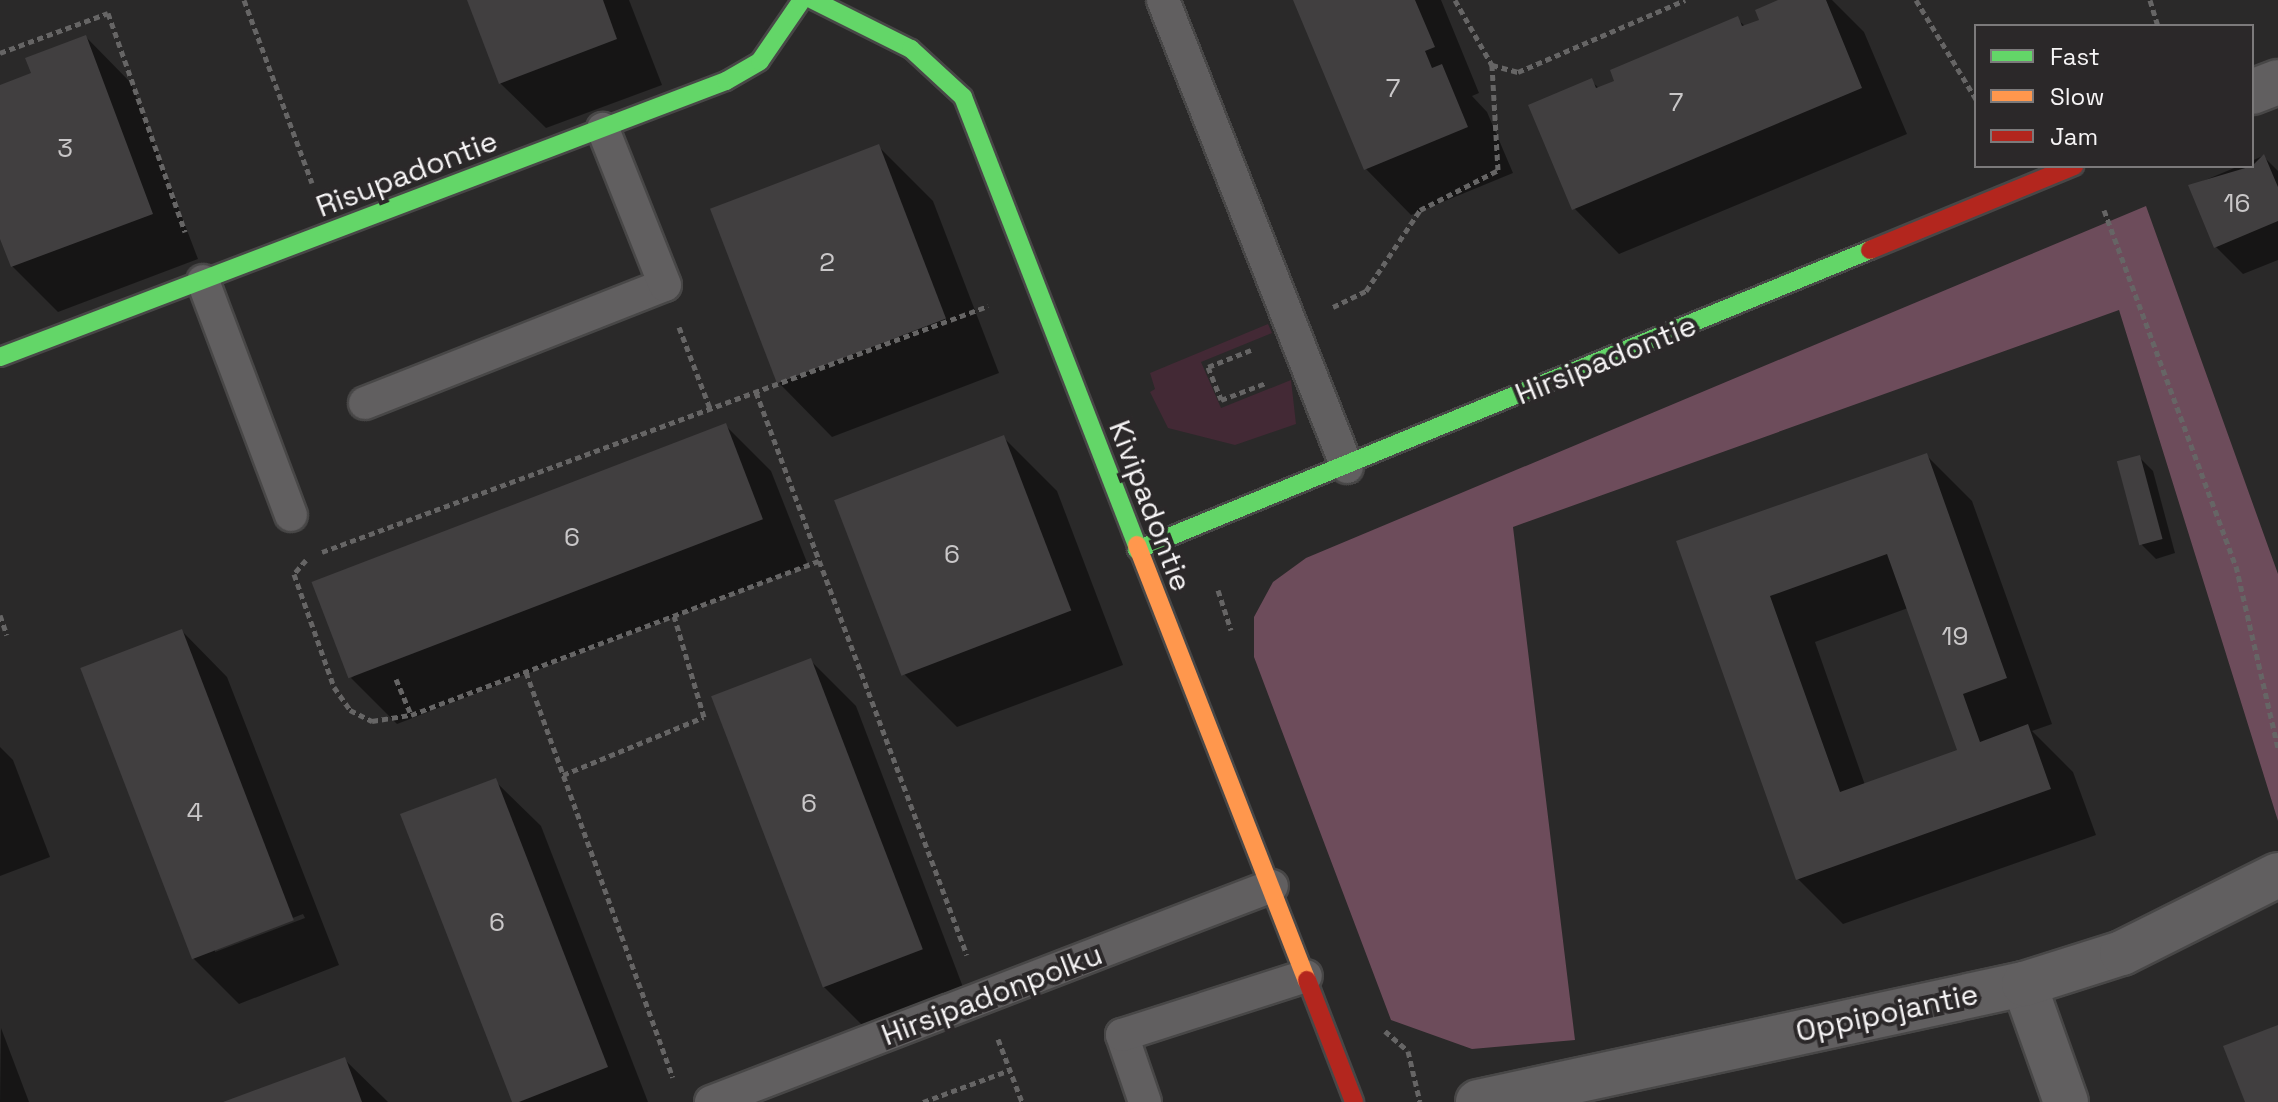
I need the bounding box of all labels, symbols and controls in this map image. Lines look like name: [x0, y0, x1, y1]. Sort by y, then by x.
legend: [1974, 24, 2254, 168]
text: Fast: [2050, 41, 2100, 72]
house number: 7: [1386, 73, 1400, 105]
text: Slow: [2050, 81, 2104, 112]
house number: 7: [1669, 87, 1683, 119]
text: Jam: [2050, 121, 2098, 152]
street label: Risupadontie: [311, 123, 503, 225]
house number: 3: [57, 133, 73, 165]
house number: 16: [2224, 188, 2250, 220]
house number: 2: [819, 247, 835, 279]
street label: Hirsipadontie: [1510, 307, 1702, 413]
street label: Kivipadontie: [1101, 415, 1199, 597]
house number: 6: [564, 522, 580, 554]
house number: 6: [944, 539, 960, 571]
house number: 19: [1942, 621, 1968, 653]
house number: 6: [801, 788, 817, 820]
house number: 4: [187, 797, 203, 829]
house number: 6: [489, 907, 505, 939]
street label: Hirsipadonpolku: [877, 936, 1107, 1054]
street label: Oppipojantie: [1793, 976, 1981, 1050]

